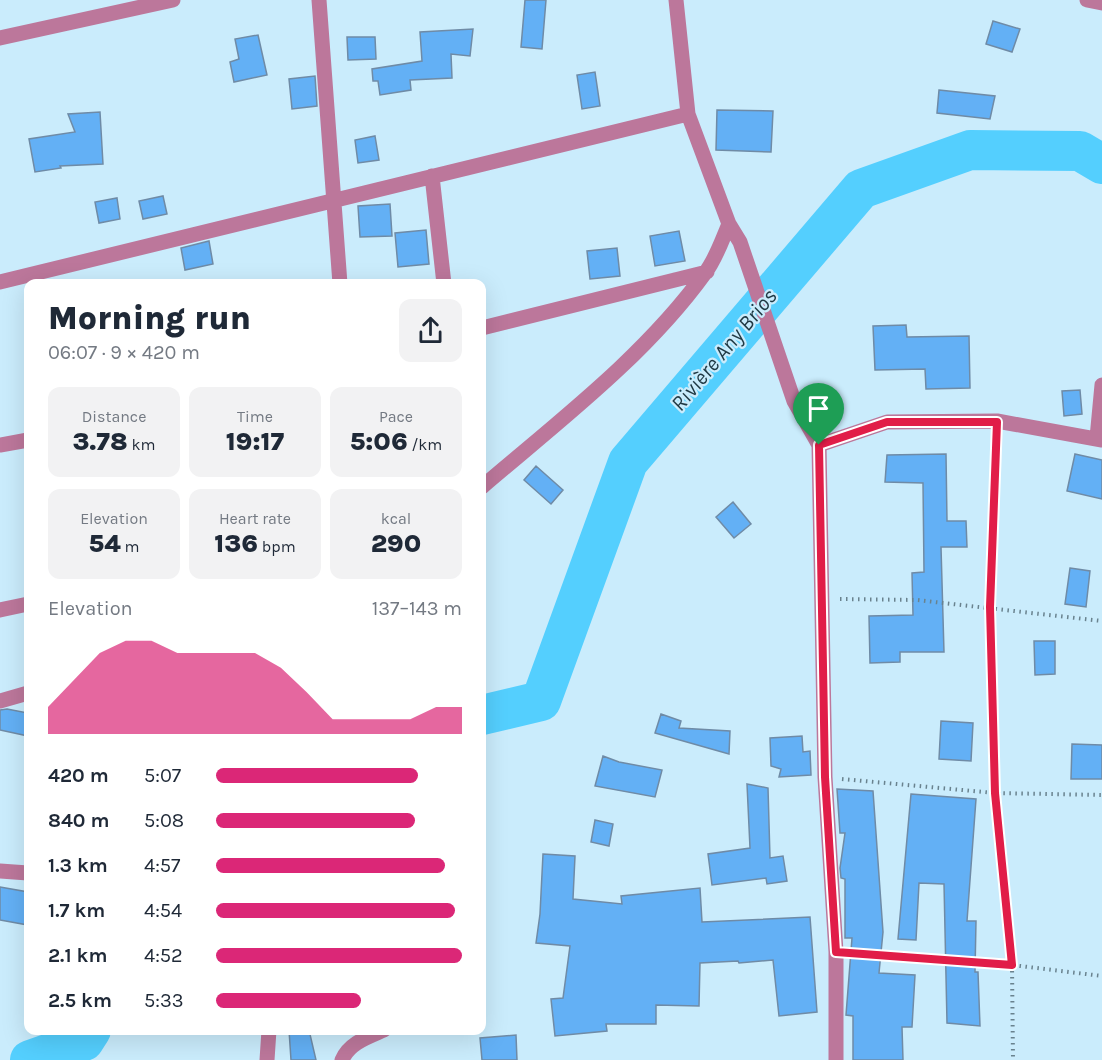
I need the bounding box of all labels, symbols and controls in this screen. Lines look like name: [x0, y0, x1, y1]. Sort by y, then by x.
water label: Rivière Any Brios: [665, 284, 783, 416]
text: Morning run: [48, 299, 251, 337]
button: share: [399, 299, 462, 362]
text: 06:07 · 9 × 420 m: [48, 341, 200, 364]
pin: [793, 383, 844, 445]
icon: arrive: [802, 392, 835, 425]
text: Distance: [82, 407, 146, 426]
text: Time: [237, 407, 273, 426]
text: Pace: [379, 407, 413, 426]
text: 3.78: [73, 426, 128, 457]
text: 19:17: [226, 426, 284, 457]
text: 5:06: [350, 426, 408, 457]
text: km: [128, 435, 155, 454]
text: /km: [408, 435, 442, 454]
text: Elevation: [80, 509, 148, 528]
text: Heart rate: [219, 509, 291, 528]
text: kcal: [381, 509, 411, 528]
text: 54: [89, 528, 121, 559]
text: 136: [214, 528, 258, 559]
text: 290: [371, 528, 421, 559]
text: m: [121, 537, 139, 556]
text: bpm: [258, 537, 296, 556]
text: Elevation: [48, 597, 133, 620]
text: 137–143 m: [372, 597, 462, 620]
text: 420 m: [48, 764, 109, 787]
text: 5:07: [144, 764, 181, 787]
text: 840 m: [48, 809, 110, 832]
text: 5:08: [144, 809, 184, 832]
text: 1.3 km: [48, 854, 108, 877]
text: 4:57: [144, 854, 180, 877]
text: 1.7 km: [48, 899, 105, 922]
text: 4:54: [144, 899, 182, 922]
text: 2.1 km: [48, 944, 107, 967]
text: 4:52: [144, 944, 183, 967]
text: 2.5 km: [48, 989, 112, 1012]
text: 5:33: [144, 989, 184, 1012]

